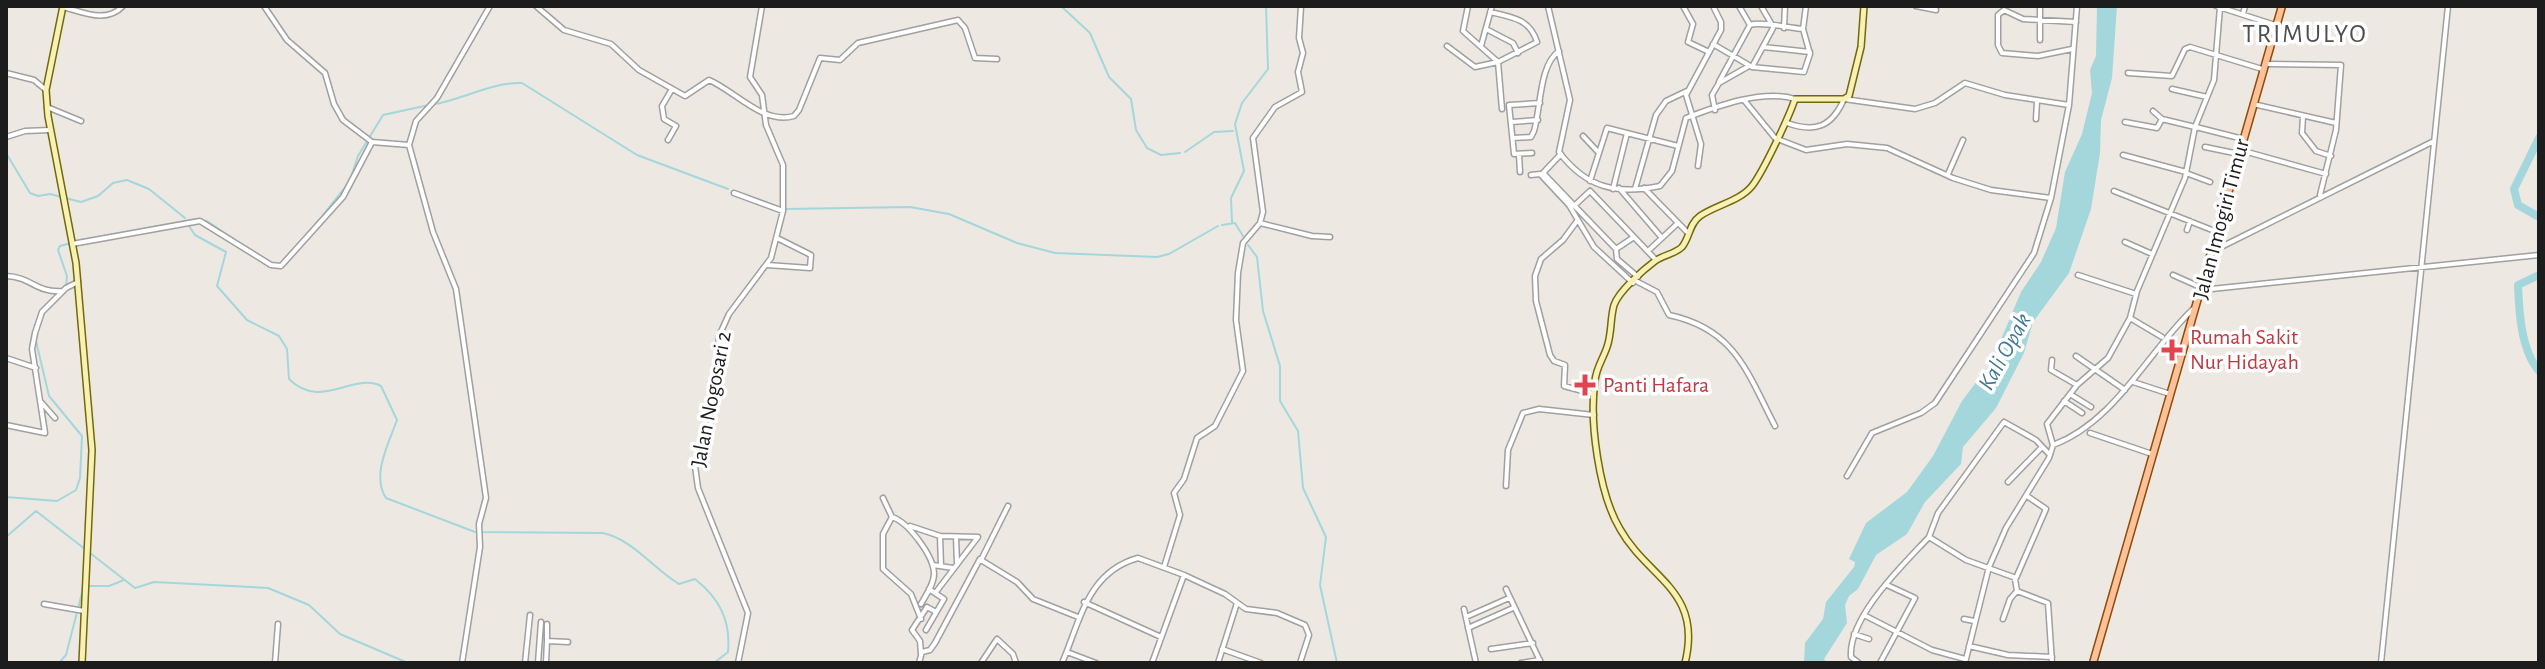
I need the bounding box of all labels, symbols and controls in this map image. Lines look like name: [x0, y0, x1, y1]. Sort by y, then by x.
district label: TRIMULYO: [2242, 21, 2368, 47]
street label: Jalan Imogiri Timur: [2189, 137, 2253, 301]
water label: Kali Opak: [1974, 309, 2036, 395]
place label: Rumah Sakit Nur Hidayah: [2190, 326, 2299, 373]
street label: Jalan Nogosari 2: [687, 329, 735, 469]
marker: Rumah Sakit Nur Hidayah: [2161, 339, 2183, 361]
marker: Panti Hafara: [1574, 374, 1596, 396]
place label: Panti Hafara: [1603, 374, 1709, 396]

